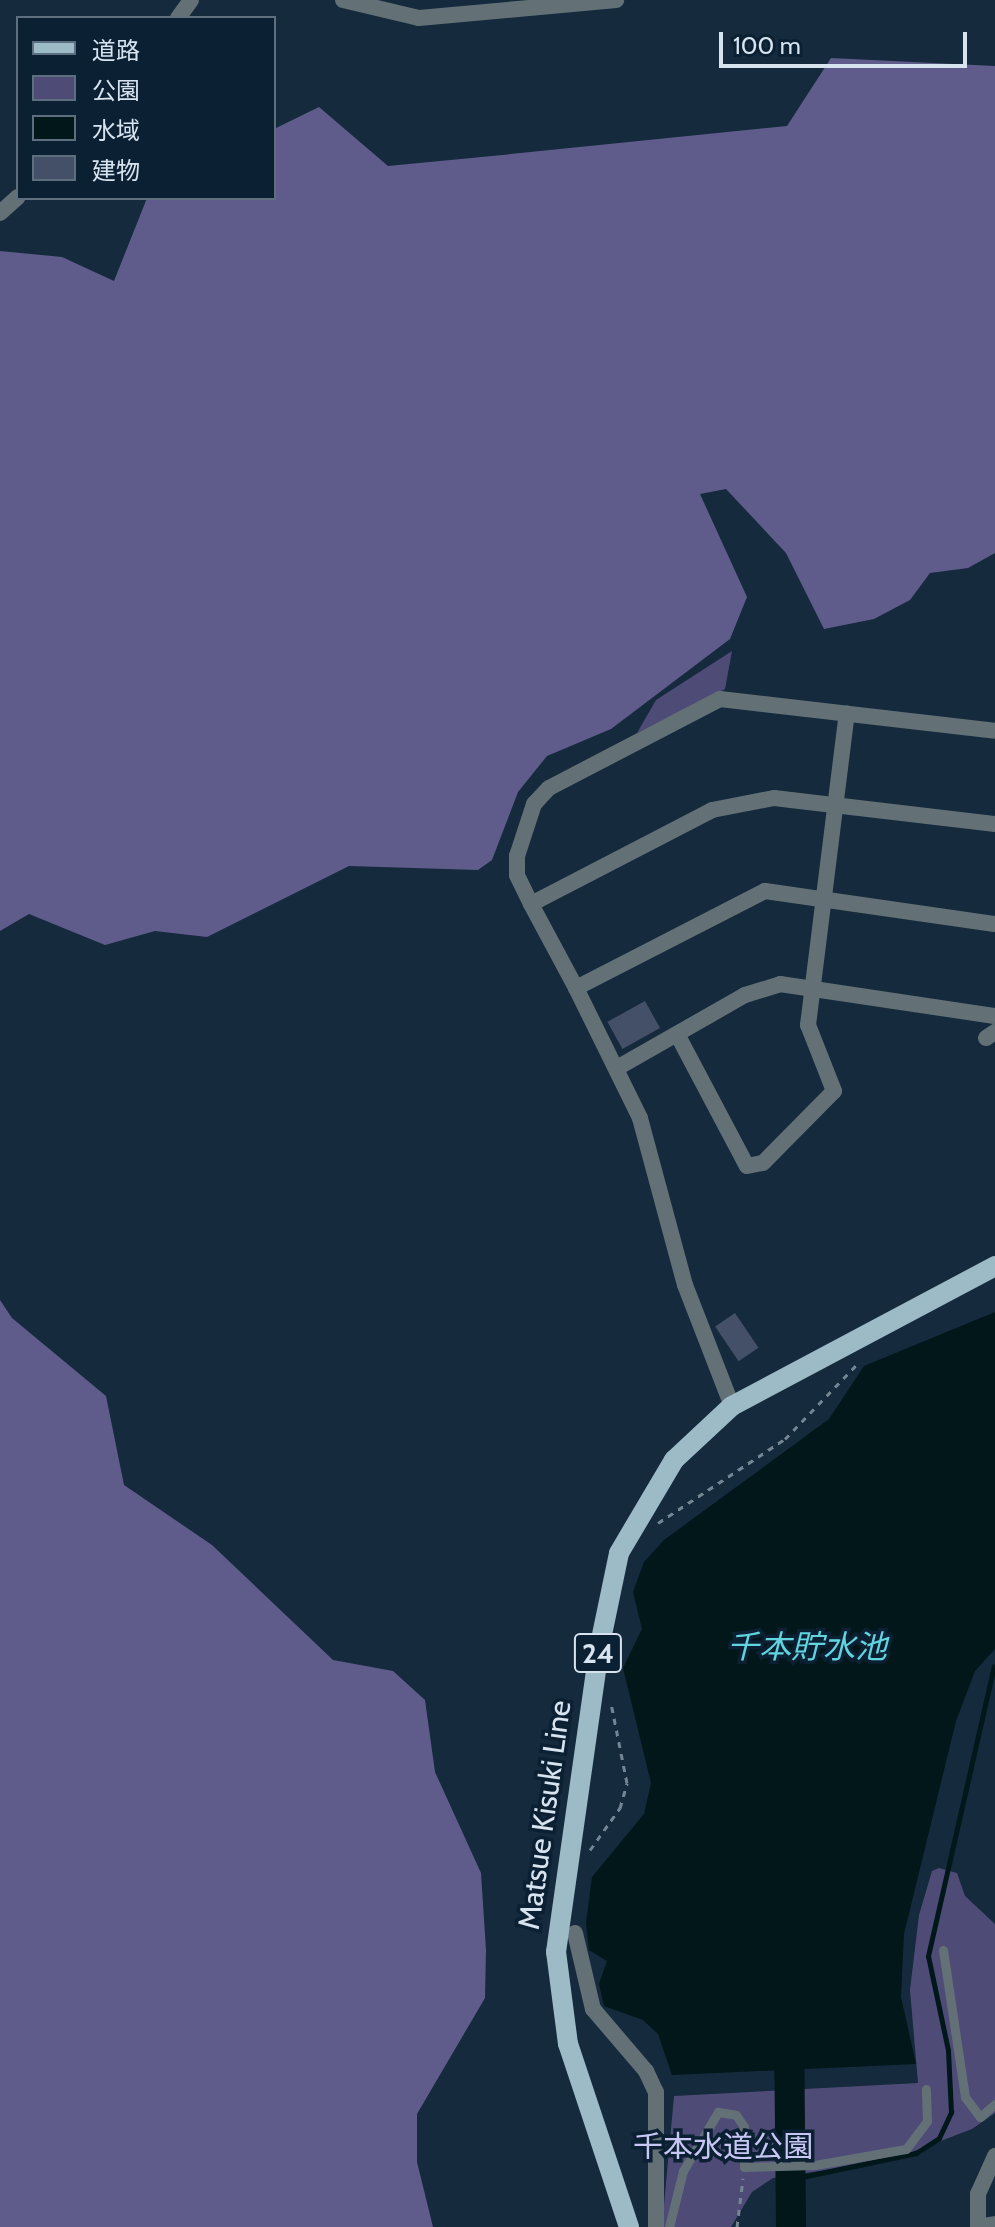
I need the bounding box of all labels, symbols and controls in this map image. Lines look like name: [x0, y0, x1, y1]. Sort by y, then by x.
legend: [16, 16, 276, 200]
scale bar: [723, 16, 971, 66]
text: 100 m: [733, 31, 801, 60]
text: 道路: [92, 36, 140, 65]
text: 公園: [92, 76, 140, 105]
text: 水域: [92, 116, 140, 145]
text: 建物: [92, 156, 140, 185]
water label: 千本貯水池: [727, 1628, 887, 1666]
road number: 24: [572, 1629, 624, 1677]
street label: Matsue Kisuki Line: [511, 1698, 579, 1932]
park label: 千本水道公園: [633, 2129, 813, 2165]

